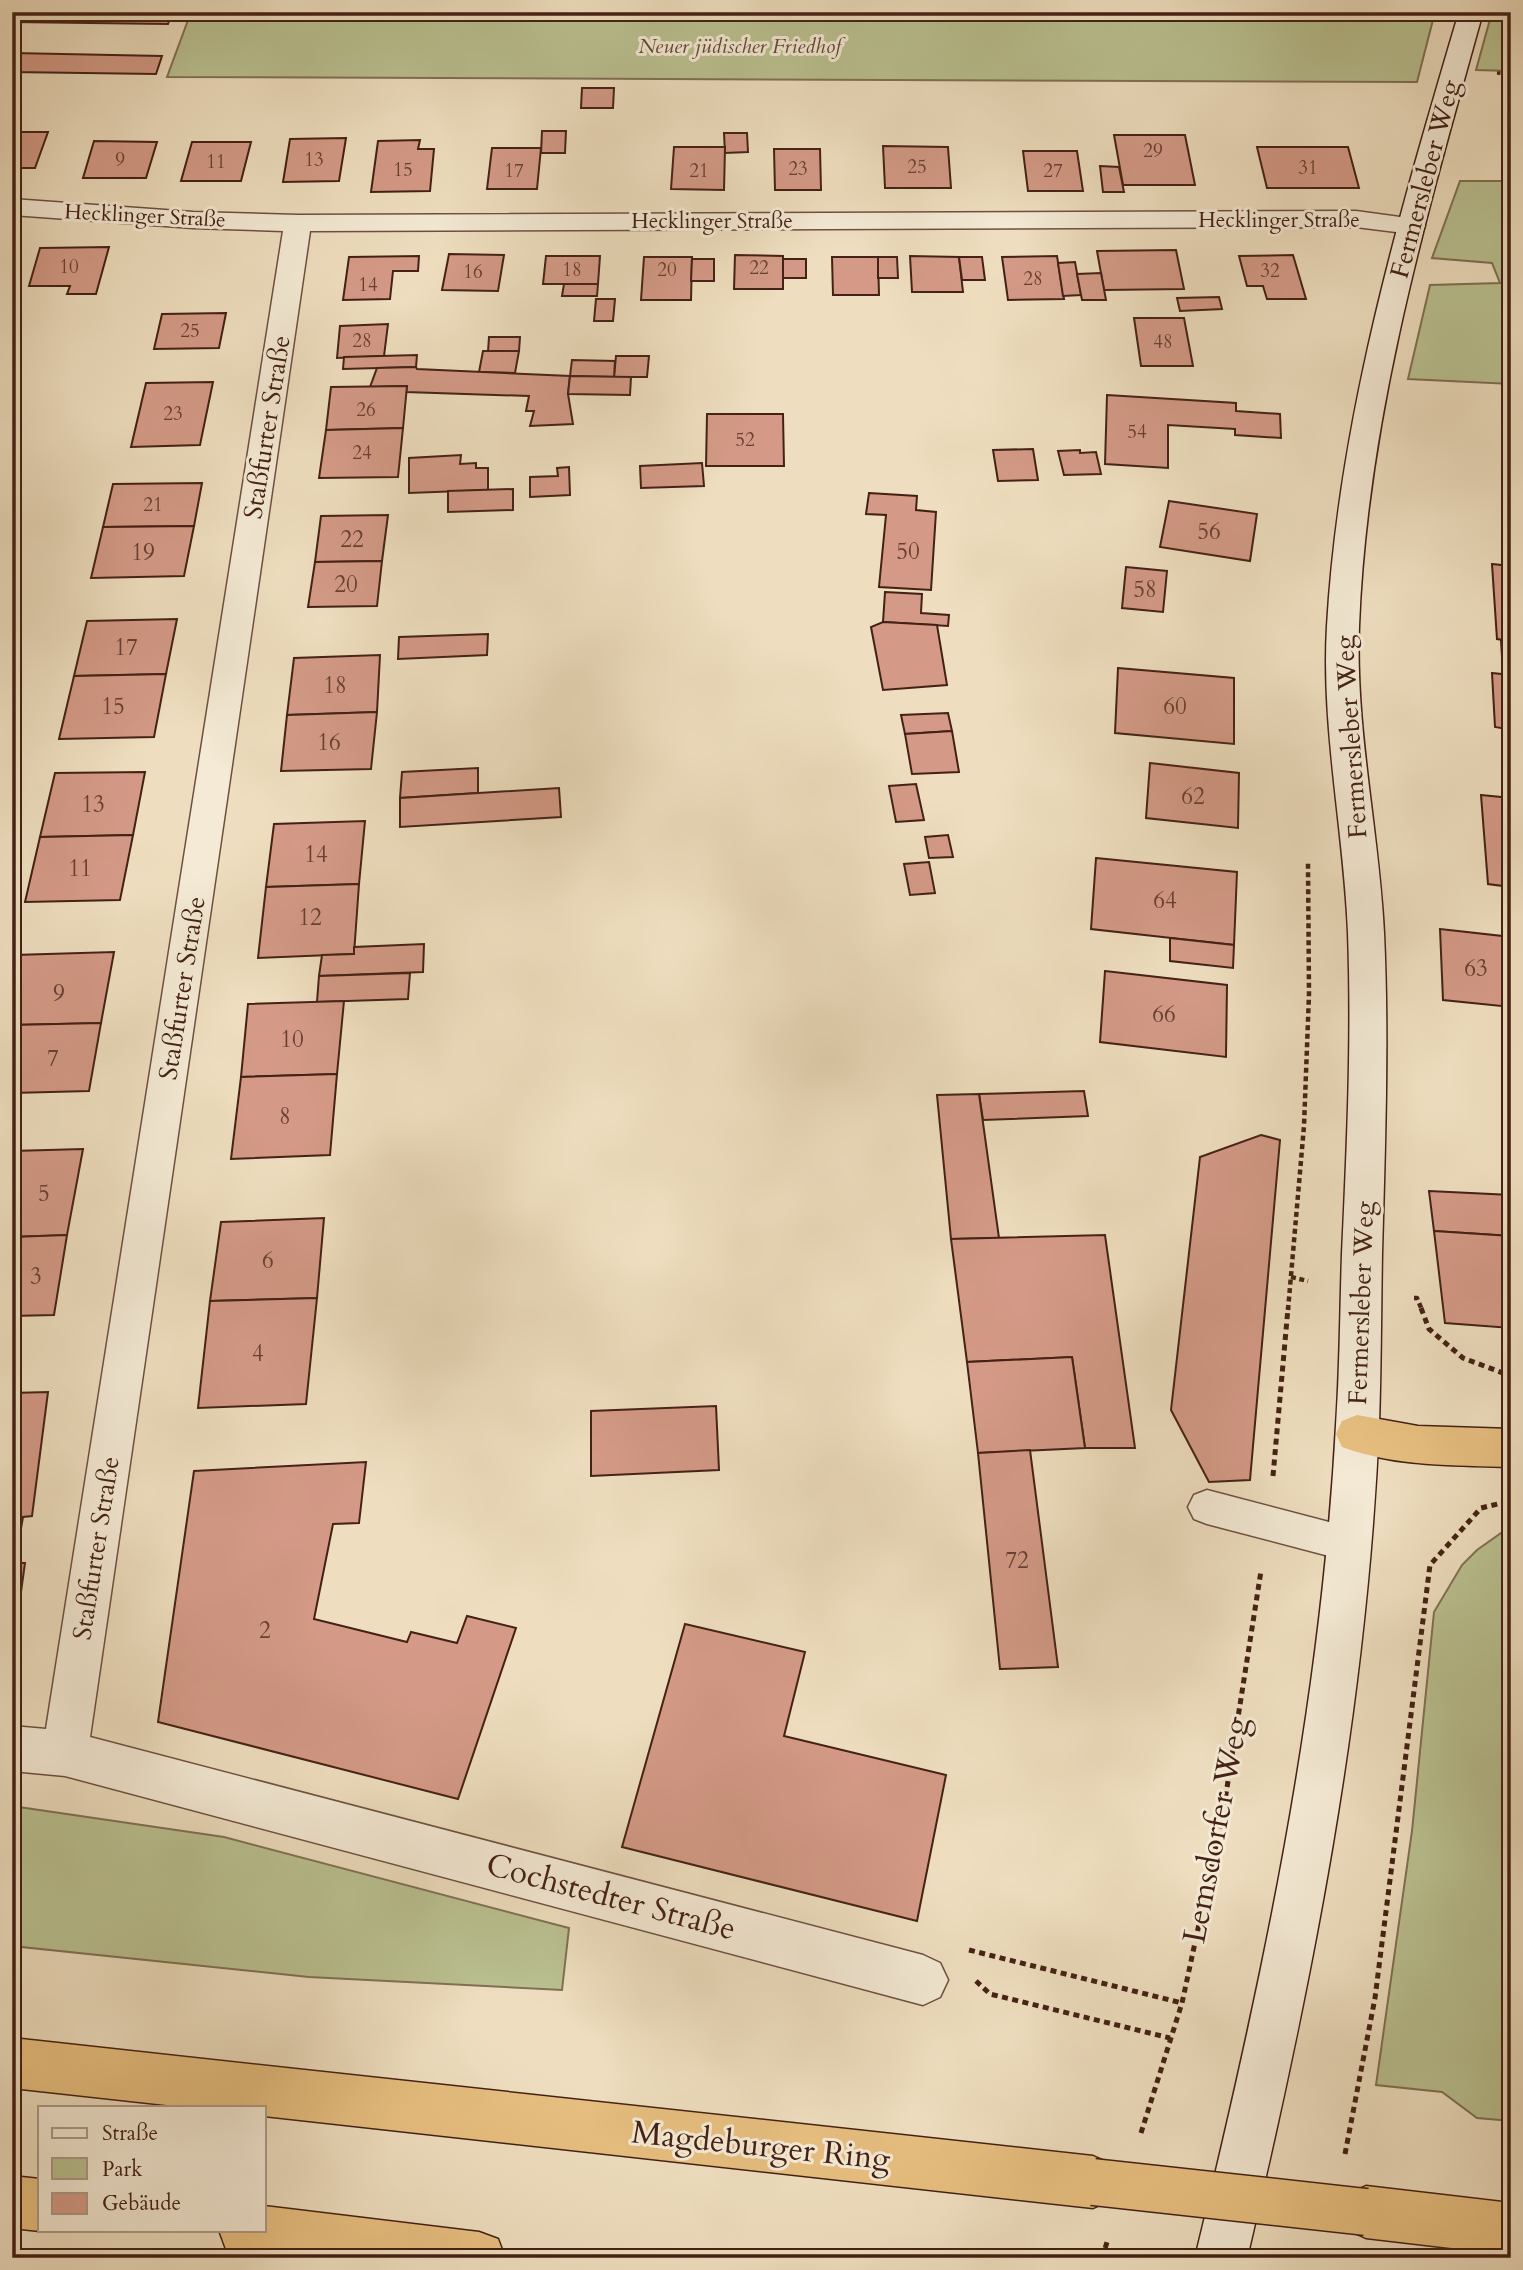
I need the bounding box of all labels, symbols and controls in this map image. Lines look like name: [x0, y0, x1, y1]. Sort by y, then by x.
park label: Neuer jüdischer Friedhof: [639, 32, 846, 61]
street label: Fermersleber Weg: [1382, 76, 1468, 282]
house number: 29: [1143, 138, 1163, 164]
house number: 9: [115, 147, 125, 173]
house number: 13: [304, 147, 324, 173]
house number: 11: [206, 149, 226, 175]
house number: 25: [907, 154, 927, 180]
house number: 31: [1298, 155, 1318, 181]
house number: 23: [788, 156, 808, 182]
house number: 15: [393, 157, 413, 183]
house number: 17: [504, 158, 524, 184]
house number: 21: [689, 158, 709, 184]
house number: 27: [1043, 158, 1063, 184]
street label: Hecklinger Straße: [64, 197, 226, 235]
street label: Hecklinger Straße: [1198, 206, 1360, 235]
street label: Hecklinger Straße: [631, 207, 793, 236]
house number: 10: [59, 254, 79, 280]
house number: 22: [749, 255, 769, 281]
house number: 18: [562, 257, 582, 283]
house number: 20: [657, 257, 677, 283]
house number: 32: [1260, 258, 1280, 284]
house number: 16: [463, 259, 483, 285]
house number: 28: [1023, 266, 1043, 292]
house number: 14: [358, 272, 378, 298]
house number: 25: [180, 318, 200, 344]
house number: 28: [352, 328, 372, 354]
house number: 48: [1153, 329, 1173, 355]
street label: Staßfurter Straße: [235, 333, 299, 521]
house number: 26: [356, 397, 376, 423]
house number: 23: [163, 401, 183, 427]
house number: 54: [1127, 419, 1147, 445]
house number: 52: [735, 427, 755, 453]
house number: 24: [352, 440, 372, 466]
house number: 21: [143, 492, 163, 518]
house number: 56: [1197, 516, 1221, 547]
house number: 22: [340, 524, 364, 555]
house number: 50: [896, 536, 920, 567]
house number: 19: [131, 537, 155, 568]
house number: 20: [334, 569, 358, 600]
house number: 58: [1133, 574, 1157, 605]
house number: 17: [114, 632, 138, 663]
street label: Fermersleber Weg: [1326, 634, 1376, 840]
house number: 18: [323, 670, 347, 701]
house number: 15: [101, 691, 125, 722]
house number: 60: [1163, 691, 1187, 722]
house number: 16: [317, 727, 341, 758]
house number: 62: [1181, 781, 1205, 812]
house number: 13: [81, 789, 105, 820]
house number: 14: [304, 839, 328, 870]
house number: 11: [68, 853, 92, 884]
house number: 64: [1153, 885, 1177, 916]
street label: Staßfurter Straße: [150, 894, 214, 1082]
house number: 12: [298, 902, 322, 933]
house number: 63: [1464, 953, 1488, 984]
house number: 9: [53, 978, 65, 1009]
house number: 66: [1152, 999, 1176, 1030]
house number: 10: [280, 1024, 304, 1055]
house number: 7: [47, 1043, 59, 1074]
house number: 8: [279, 1101, 291, 1132]
house number: 5: [38, 1178, 50, 1209]
street label: Fermersleber Weg: [1340, 1200, 1382, 1405]
house number: 6: [262, 1245, 274, 1276]
house number: 3: [30, 1261, 42, 1292]
house number: 4: [252, 1338, 264, 1369]
street label: Staßfurter Straße: [64, 1454, 128, 1642]
house number: 72: [1005, 1545, 1029, 1576]
house number: 2: [259, 1615, 271, 1646]
street label: Lemsdorfer Weg: [1172, 1713, 1260, 1947]
street label: Cochstedter Straße: [481, 1843, 741, 1951]
legend: [38, 2106, 266, 2232]
street label: Magdeburger Ring: [629, 2111, 893, 2181]
text: Straße: [102, 2119, 158, 2148]
text: Park: [102, 2155, 143, 2184]
text: Gebäude: [102, 2189, 181, 2218]

